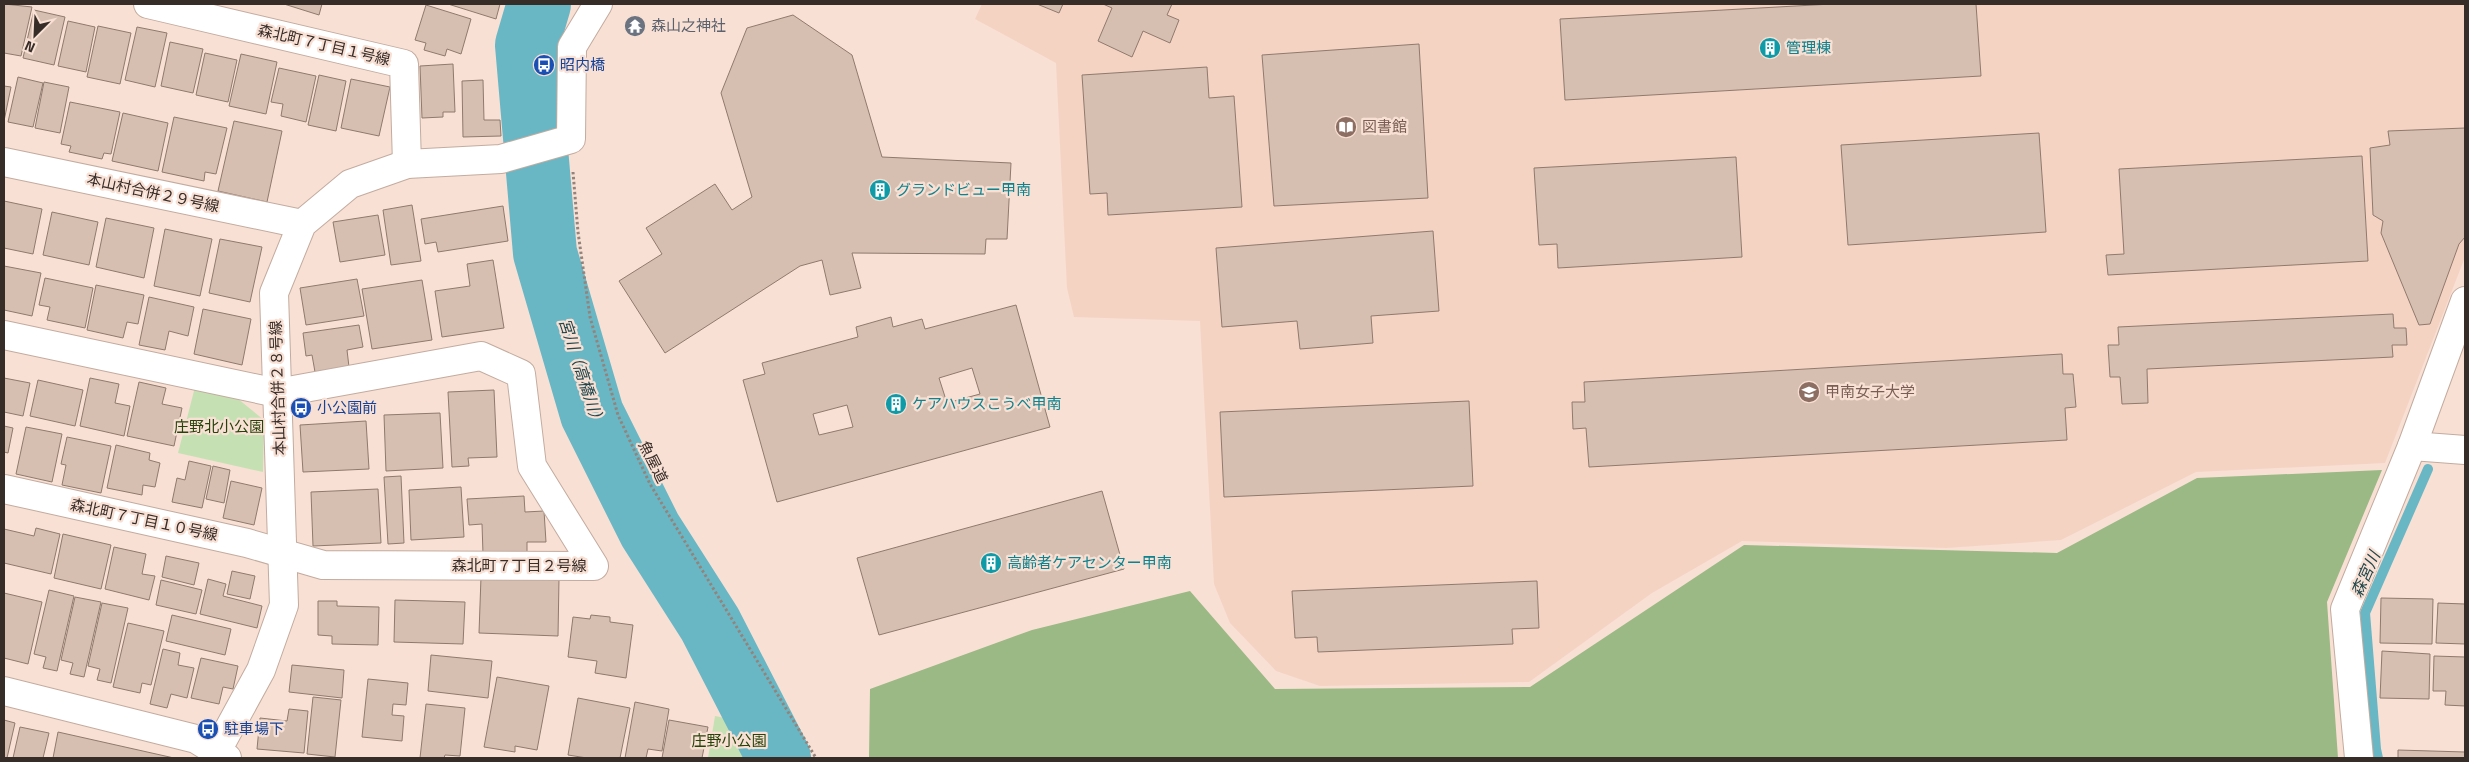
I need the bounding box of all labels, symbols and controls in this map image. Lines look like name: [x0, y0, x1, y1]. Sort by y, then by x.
north arrow: [10, 10, 60, 60]
temple icon: 森山之神社: [623, 14, 647, 38]
place label: 森山之神社: [651, 14, 726, 37]
street label: 森北町７丁目１号線: [256, 18, 392, 71]
text: N: [21, 36, 38, 59]
building icon: 管理棟: [1758, 36, 1782, 60]
place label: 管理棟: [1786, 36, 1831, 59]
bus stop icon: 昭内橋: [532, 53, 556, 77]
place label: 昭内橋: [560, 53, 605, 76]
library icon: 図書館: [1334, 115, 1358, 139]
place label: 図書館: [1362, 115, 1407, 138]
street label: 本山村合併２９号線: [85, 167, 222, 218]
building icon: グランドビュー甲南: [868, 178, 892, 202]
place label: グランドビュー甲南: [896, 178, 1031, 201]
water label: 宮川（高橋川）: [553, 315, 611, 429]
street label: 本山村合併２８号線: [264, 320, 291, 456]
school or university icon: 甲南女子大学: [1797, 380, 1821, 404]
place label: 甲南女子大学: [1825, 380, 1915, 403]
building icon: ケアハウスこうべ甲南: [884, 392, 908, 416]
place label: ケアハウスこうべ甲南: [912, 392, 1061, 415]
bus stop icon: 小公園前: [289, 396, 313, 420]
place label: 小公園前: [317, 396, 377, 419]
park label: 庄野北小公園: [174, 415, 264, 438]
street label: 魚屋道: [633, 436, 674, 487]
street label: 森北町７丁目１０号線: [68, 493, 220, 546]
water label: 森宮川: [2344, 545, 2387, 601]
building icon: 高齢者ケアセンター甲南: [979, 551, 1003, 575]
place label: 高齢者ケアセンター甲南: [1007, 551, 1172, 574]
street label: 森北町７丁目２号線: [451, 554, 587, 577]
bus stop icon: 駐車場下: [196, 717, 220, 741]
place label: 駐車場下: [224, 717, 284, 740]
park label: 庄野小公園: [691, 729, 767, 752]

